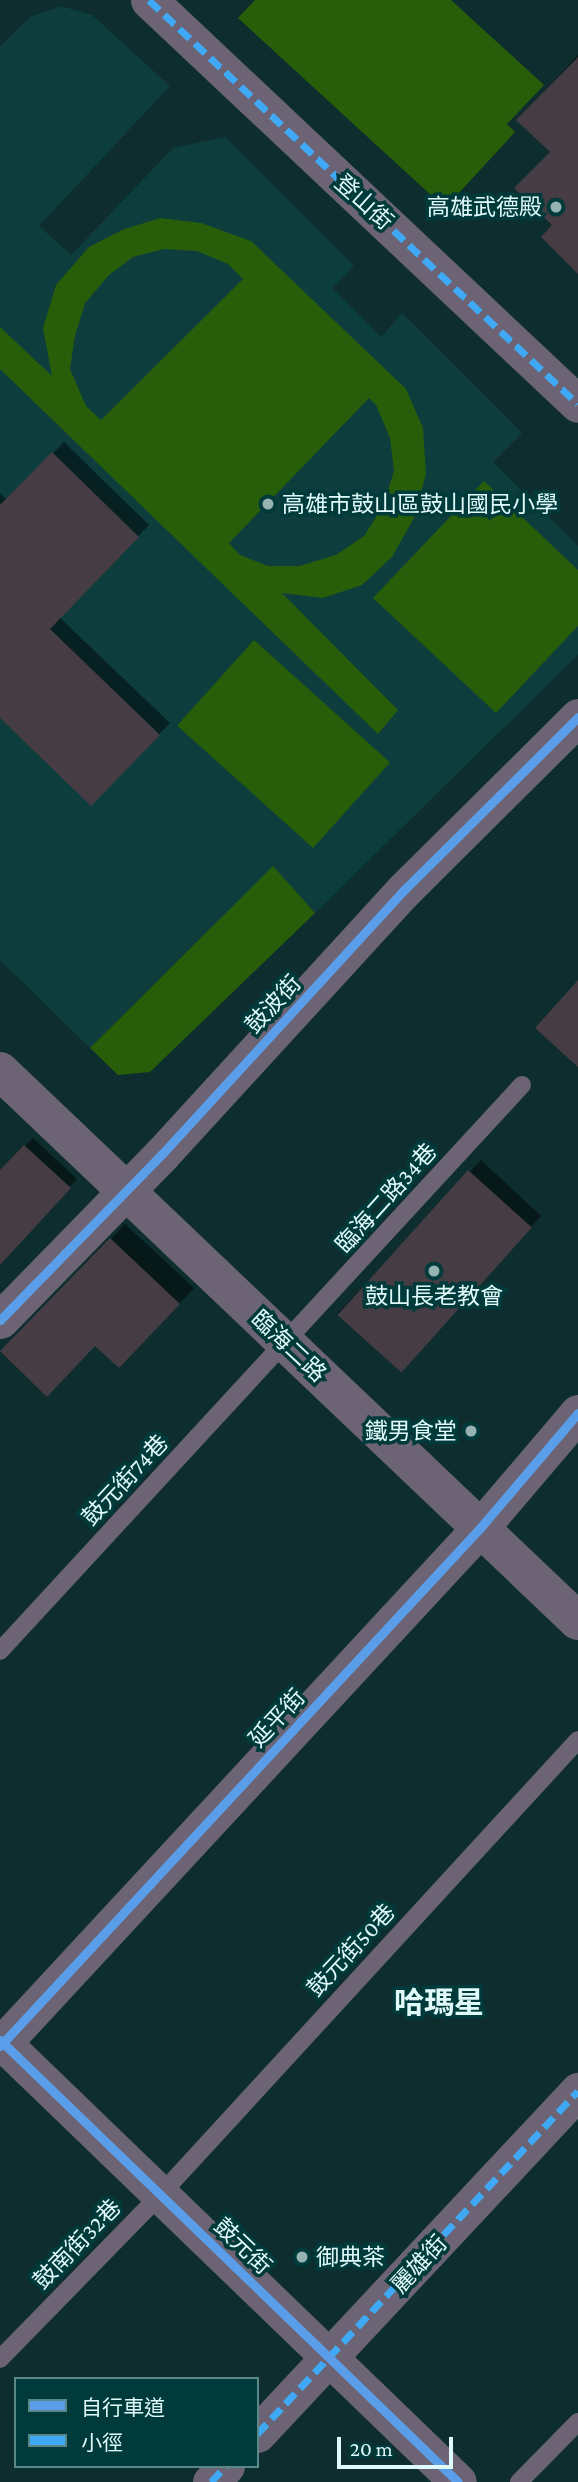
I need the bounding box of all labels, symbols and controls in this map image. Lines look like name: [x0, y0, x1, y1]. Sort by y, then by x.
street label: 登山街: [329, 169, 399, 235]
place label: 高雄武德殿: [427, 193, 542, 221]
marker: 高雄武德殿: [548, 199, 564, 215]
place label: 高雄市鼓山區鼓山國民小學: [282, 490, 558, 518]
marker: 高雄市鼓山區鼓山國民小學: [260, 496, 276, 512]
street label: 鼓波街: [239, 969, 307, 1039]
street label: 臨海二路34巷: [330, 1138, 442, 1258]
marker: 鼓山長老教會: [426, 1263, 442, 1279]
place label: 鼓山長老教會: [365, 1282, 503, 1310]
street label: 臨海二路: [246, 1305, 332, 1387]
place label: 鐵男食堂: [365, 1417, 457, 1445]
marker: 鐵男食堂: [463, 1423, 479, 1439]
street label: 鼓元街74巷: [76, 1429, 174, 1531]
street label: 延平街: [243, 1683, 311, 1753]
street label: 鼓元街50巷: [301, 1898, 401, 2002]
district label: 哈瑪星: [394, 1985, 484, 2021]
street label: 鼓南街32巷: [28, 2193, 126, 2295]
street label: 鼓元街: [209, 2212, 277, 2280]
street label: 麗雄街: [385, 2229, 453, 2299]
place label: 御典茶: [316, 2243, 385, 2271]
marker: 御典茶: [294, 2249, 310, 2265]
legend: [14, 2377, 259, 2468]
text: 自行車道: [81, 2396, 165, 2420]
scale bar: [340, 2422, 456, 2466]
text: 小徑: [81, 2431, 123, 2455]
text: 20 m: [350, 2437, 393, 2461]

